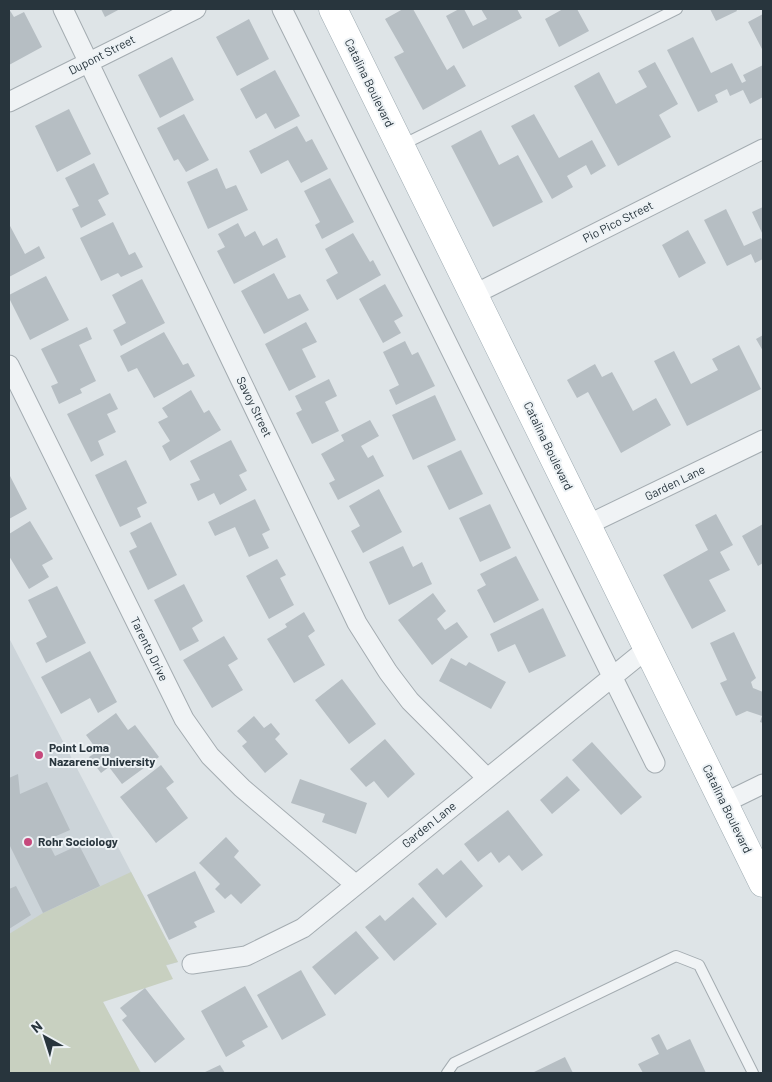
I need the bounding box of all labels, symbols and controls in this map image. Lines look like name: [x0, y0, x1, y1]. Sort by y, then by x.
street label: Dupont Street: [66, 31, 137, 77]
street label: Catalina Boulevard: [342, 36, 397, 129]
street label: Pio Pico Street: [580, 197, 655, 245]
street label: Savoy Street: [234, 374, 276, 439]
street label: Catalina Boulevard: [521, 399, 576, 492]
street label: Garden Lane: [642, 462, 707, 503]
street label: Tarento Drive: [128, 614, 171, 683]
place label: Point Loma Nazarene University: [49, 740, 155, 768]
marker: Point Loma Nazarene University: [33, 749, 45, 761]
street label: Catalina Boulevard: [700, 762, 755, 855]
street label: Garden Lane: [399, 798, 458, 850]
place label: Rohr Sociology: [38, 834, 118, 848]
marker: Rohr Sociology: [22, 836, 34, 848]
north arrow: [20, 1012, 70, 1062]
text: N: [28, 1017, 45, 1036]

